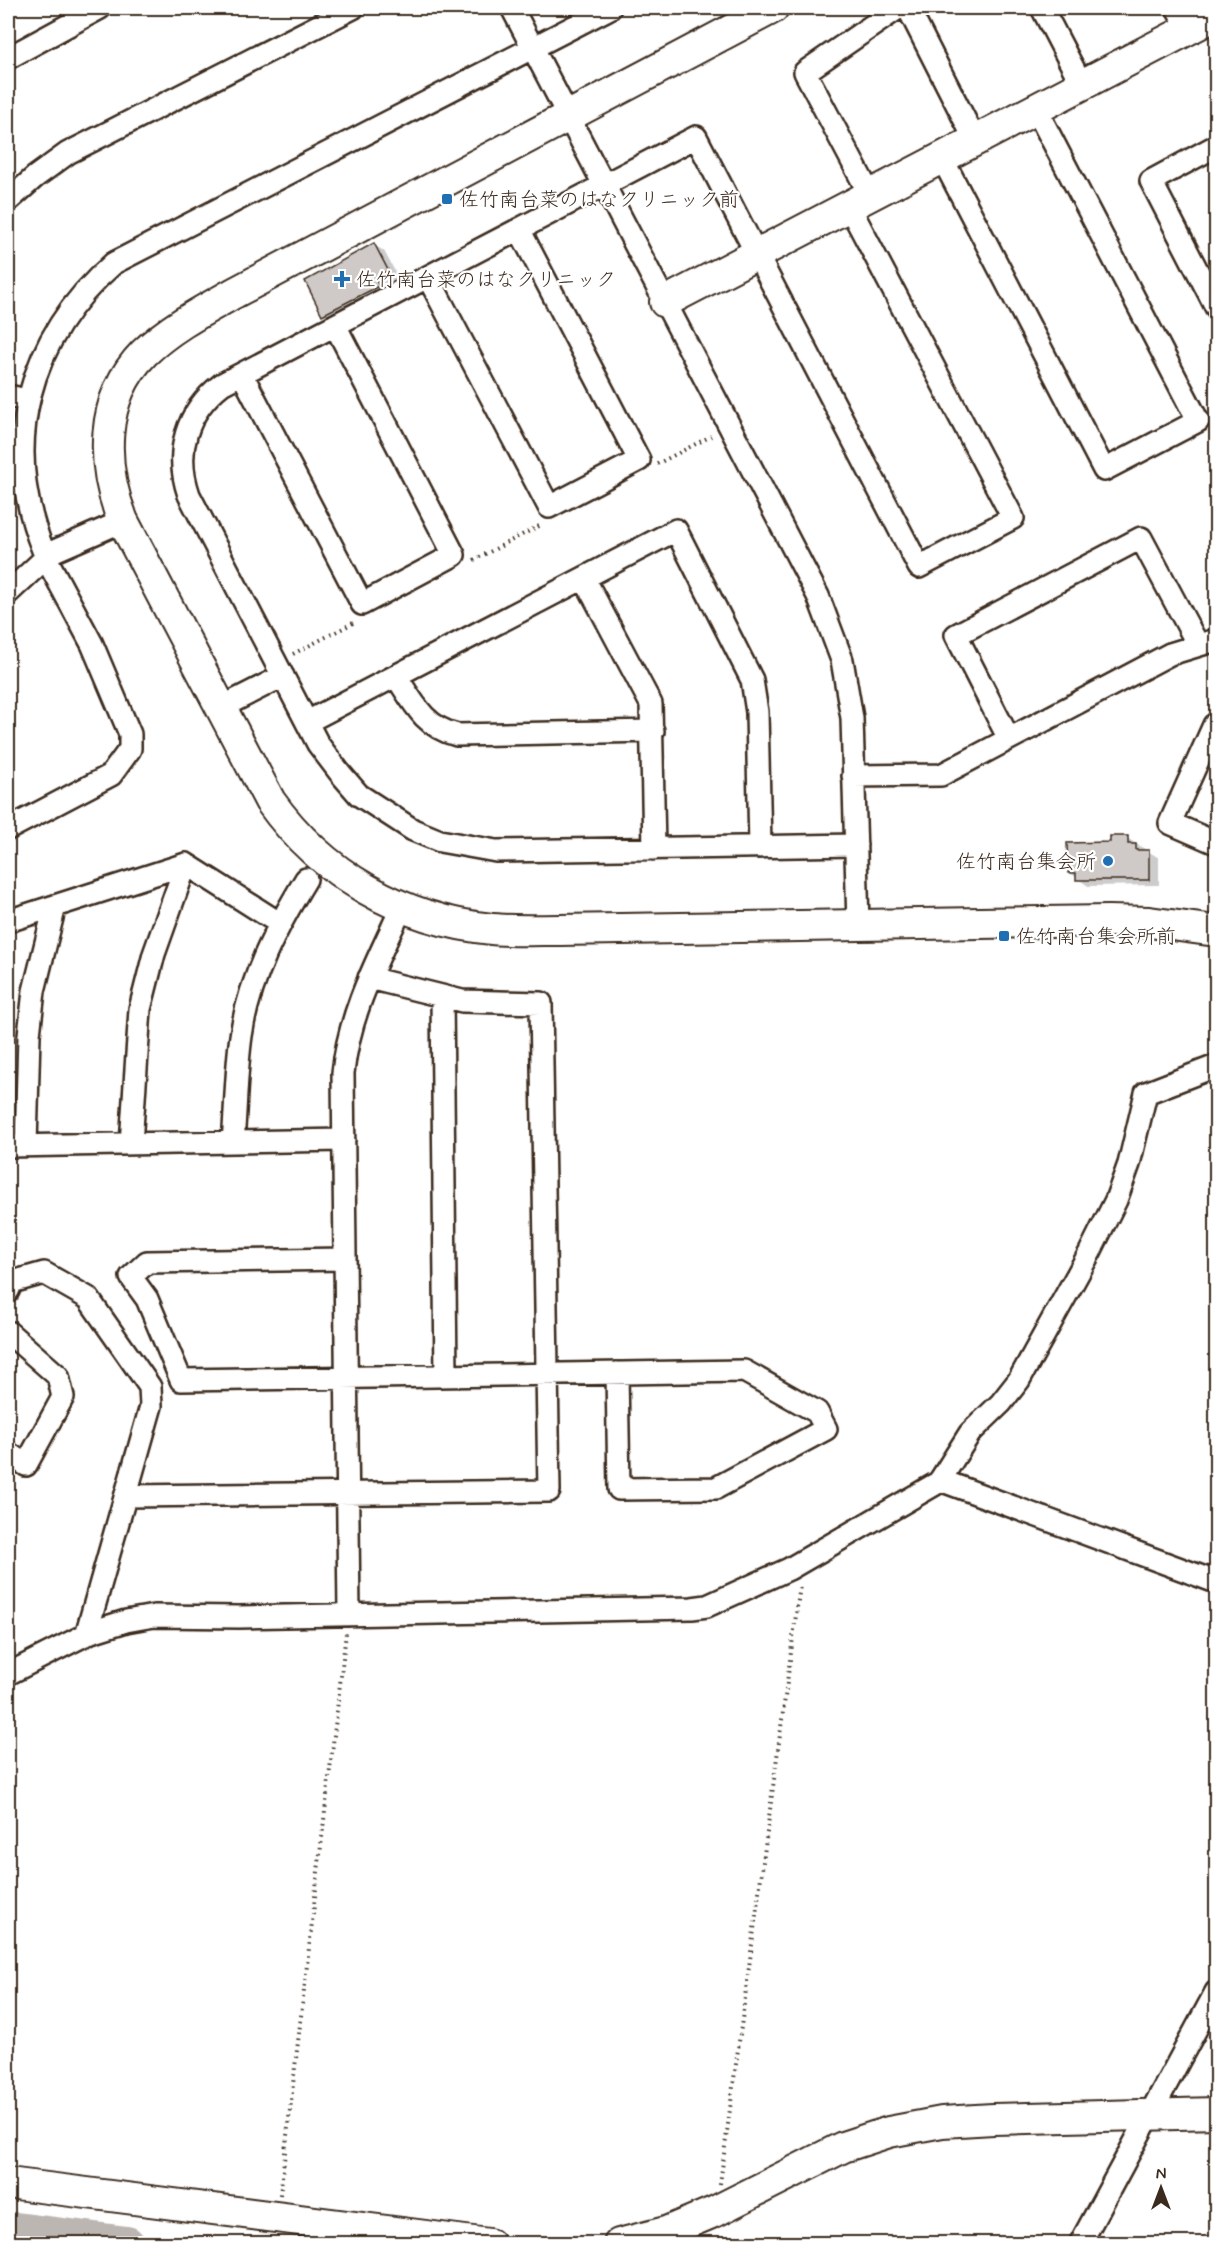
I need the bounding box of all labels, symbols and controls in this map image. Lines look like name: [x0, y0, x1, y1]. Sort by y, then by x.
place label: 佐竹南台菜のはなクリニック前: [459, 187, 739, 214]
marker: 佐竹南台菜のはなクリニック前: [440, 192, 454, 206]
place label: 佐竹南台菜のはなクリニック: [356, 267, 616, 294]
marker: 佐竹南台菜のはなクリニック: [333, 270, 351, 288]
place label: 佐竹南台集会所: [956, 849, 1096, 876]
marker: 佐竹南台集会所: [1101, 854, 1115, 868]
place label: 佐竹南台集会所前: [1016, 924, 1176, 951]
marker: 佐竹南台集会所前: [997, 929, 1011, 943]
north arrow: [1131, 2158, 1191, 2218]
text: N: [1156, 2164, 1166, 2185]

